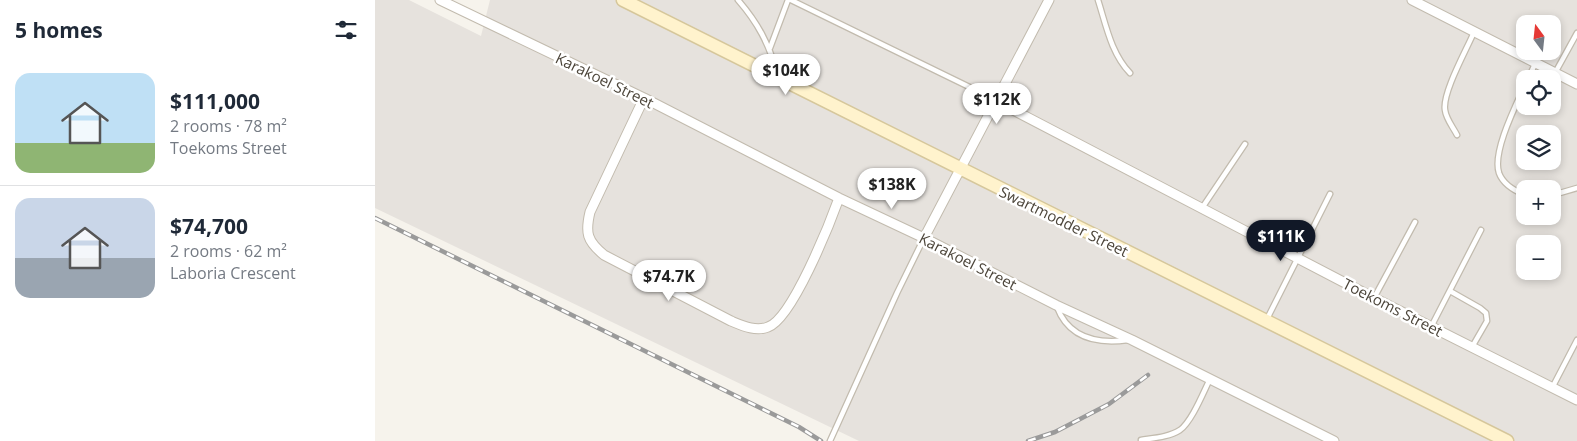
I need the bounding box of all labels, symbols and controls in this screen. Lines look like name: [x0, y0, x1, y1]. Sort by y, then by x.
north arrow: [1516, 15, 1561, 60]
map controls: [1516, 15, 1561, 280]
text: 5 homes: [15, 16, 103, 44]
icon: filters: [332, 16, 360, 44]
street label: Karakoel Street: [553, 48, 657, 112]
pin: $104K: [751, 54, 821, 96]
text: $104K: [762, 59, 810, 81]
button: locate: [1516, 70, 1561, 115]
pin: $112K: [962, 82, 1032, 125]
text: $111,000: [170, 87, 260, 115]
text: $112K: [973, 88, 1021, 110]
icon: home: [55, 93, 115, 153]
text: 2 rooms · 78 m²: [170, 115, 287, 137]
button: layers: [1516, 125, 1561, 170]
text: Toekoms Street: [170, 137, 287, 159]
pin: $138K: [857, 168, 927, 210]
text: $138K: [868, 173, 916, 195]
button: +: [1516, 180, 1561, 225]
street label: Swartmodder Street: [996, 181, 1132, 261]
text: $74,700: [170, 212, 248, 240]
icon: home: [55, 218, 115, 278]
pin: $111K: [1246, 220, 1316, 262]
text: $111K: [1257, 225, 1305, 247]
street label: Karakoel Street: [916, 228, 1020, 294]
button: −: [1516, 235, 1561, 280]
text: 2 rooms · 62 m²: [170, 240, 287, 262]
pin: $74.7K: [628, 260, 710, 302]
text: Laboria Crescent: [170, 262, 296, 284]
text: $74.7K: [643, 265, 695, 287]
street label: Toekoms Street: [1340, 273, 1446, 341]

